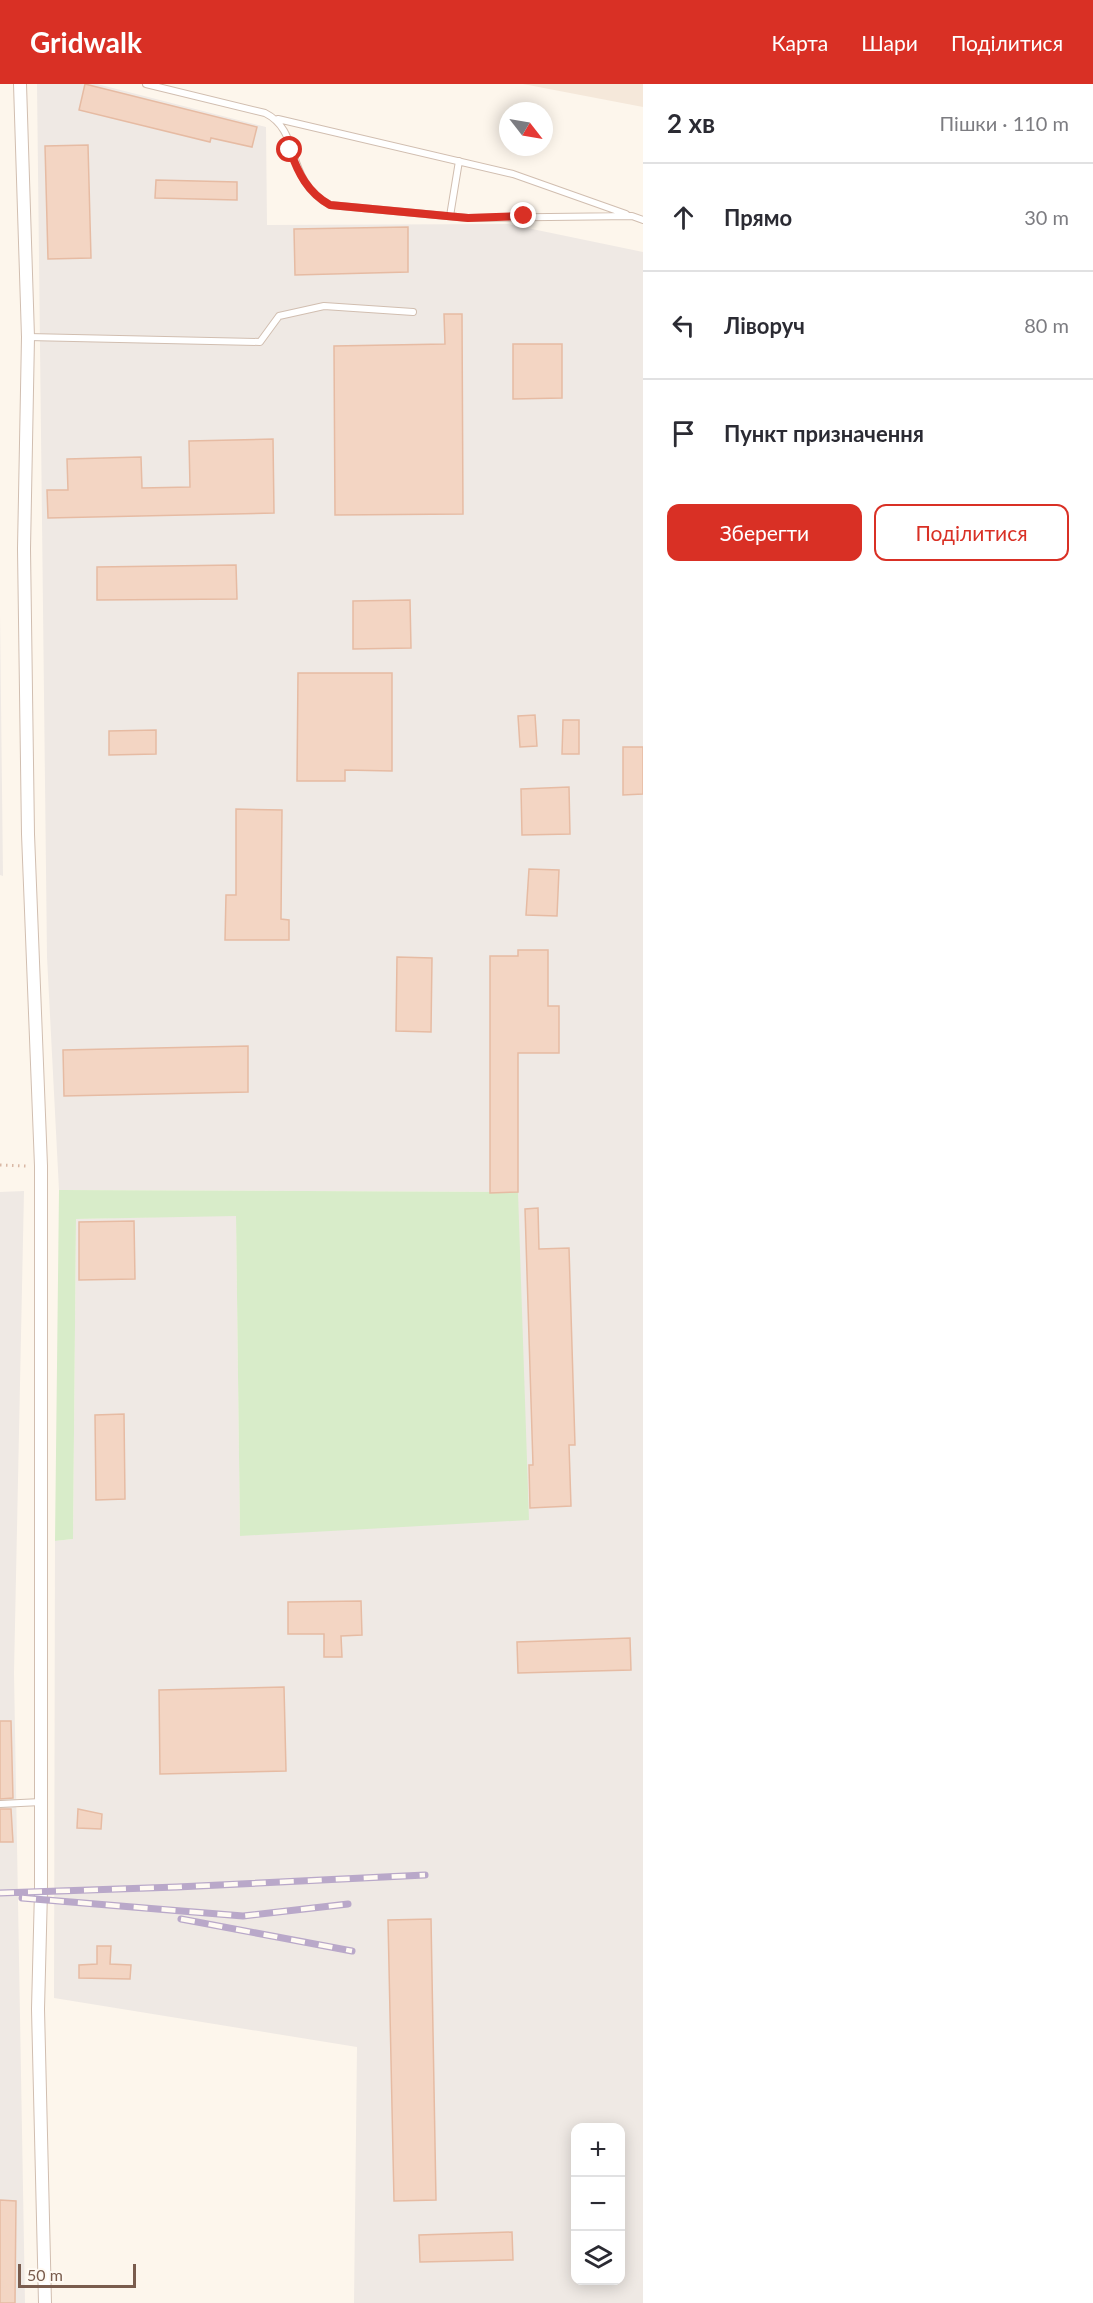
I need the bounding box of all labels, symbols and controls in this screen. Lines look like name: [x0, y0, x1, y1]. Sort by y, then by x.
text: Gridwalk: [30, 25, 142, 59]
text: Карта: [772, 30, 828, 55]
text: Шари: [861, 30, 918, 55]
text: Поділитися: [951, 30, 1063, 55]
north arrow: [499, 102, 553, 156]
text: 2 хв: [667, 107, 715, 139]
text: Пішки · 110 m: [940, 111, 1069, 135]
route start: [276, 136, 302, 162]
icon: ahead: [667, 201, 700, 234]
route end: [510, 202, 536, 228]
text: Прямо: [724, 204, 792, 231]
text: 30 m: [1024, 205, 1069, 229]
icon: left: [667, 309, 700, 342]
text: Ліворуч: [724, 312, 805, 339]
text: 80 m: [1024, 313, 1069, 337]
icon: arrive: [667, 417, 700, 450]
text: Пункт призначення: [724, 420, 924, 447]
button: Зберегти: [667, 504, 862, 561]
button: Поділитися: [874, 504, 1069, 561]
map controls: [571, 2123, 625, 2285]
button: +: [571, 2123, 625, 2177]
button: −: [571, 2177, 625, 2231]
button: layers: [571, 2231, 625, 2285]
scale bar: [18, 2261, 136, 2288]
text: 50 m: [27, 2265, 63, 2284]

